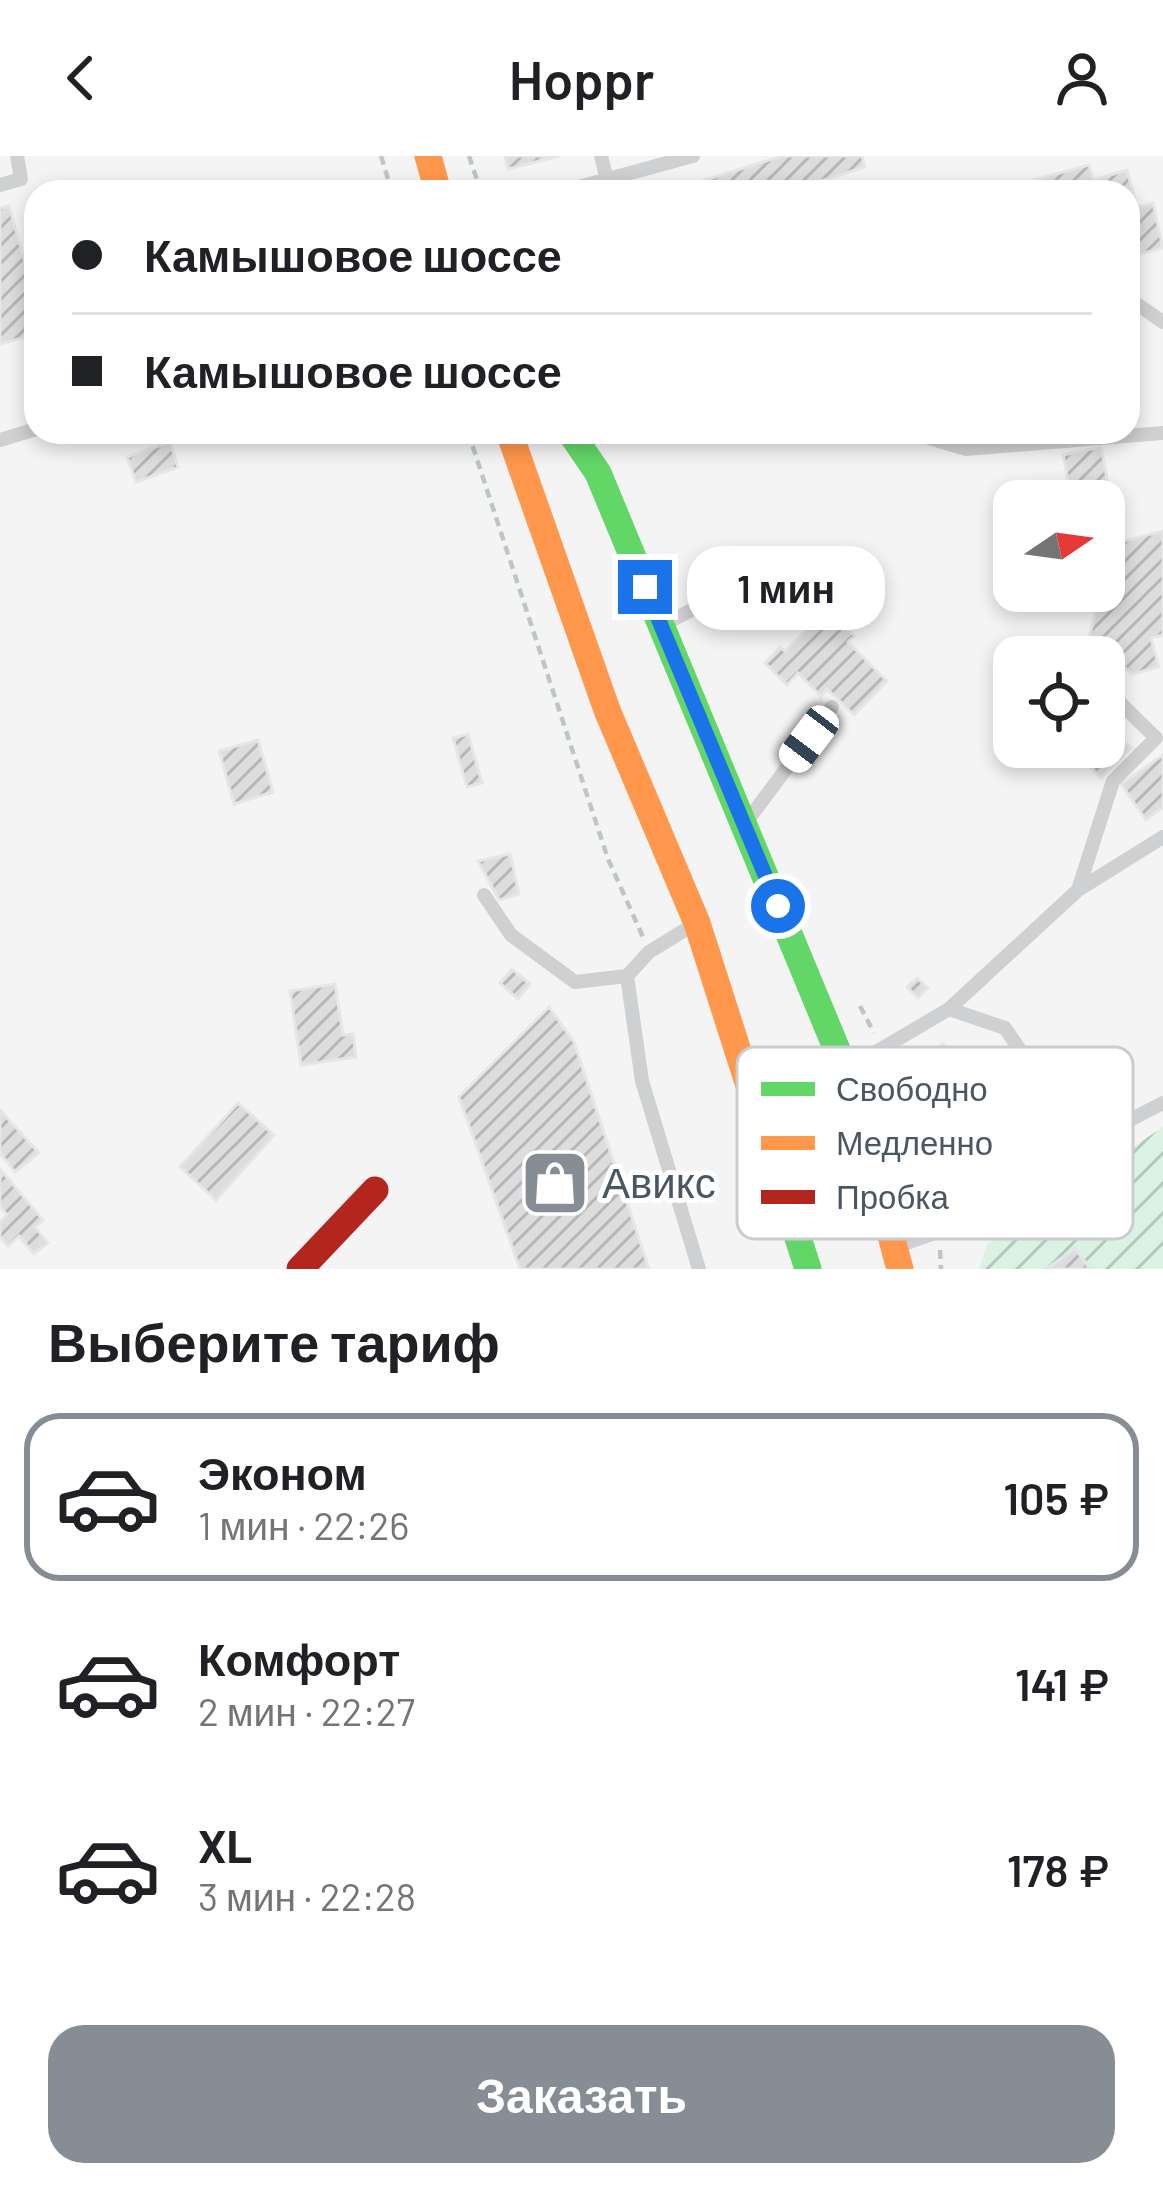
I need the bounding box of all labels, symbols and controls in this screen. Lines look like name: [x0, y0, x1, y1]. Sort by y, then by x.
icon: back: [48, 45, 114, 111]
icon: person: [1049, 45, 1115, 111]
text: Hoppr: [509, 46, 654, 111]
text: Камышовое шоссе: [144, 227, 562, 281]
text: Камышовое шоссе: [144, 343, 562, 397]
north arrow: [993, 480, 1125, 612]
map controls: [993, 480, 1125, 768]
callout: 1 мин: [687, 545, 885, 629]
route end: [618, 560, 672, 614]
text: 1 мин: [737, 564, 835, 611]
button: locate: [993, 636, 1125, 768]
car: [773, 699, 845, 779]
route start: [751, 879, 805, 933]
legend: [737, 1047, 1133, 1239]
text: Свободно: [836, 1068, 988, 1108]
text: Медленно: [836, 1122, 993, 1162]
shop icon: Авикс: [520, 1148, 590, 1218]
place label: Авикс: [602, 1156, 716, 1206]
text: Пробка: [836, 1176, 949, 1216]
text: Выберите тариф: [48, 1308, 500, 1373]
icon: car: [54, 1443, 162, 1551]
text: Эконом: [198, 1445, 367, 1499]
text: 105 ₽: [1003, 1470, 1109, 1524]
text: 1 мин · 22:26: [198, 1501, 409, 1548]
icon: car: [54, 1629, 162, 1737]
text: Комфорт: [198, 1631, 400, 1685]
text: 141 ₽: [1015, 1656, 1109, 1710]
text: 2 мин · 22:27: [198, 1687, 415, 1734]
icon: car: [54, 1815, 162, 1923]
text: XL: [198, 1818, 252, 1872]
text: 178 ₽: [1007, 1842, 1109, 1896]
text: 3 мин · 22:28: [198, 1872, 416, 1919]
button: Заказать: [48, 2025, 1115, 2163]

